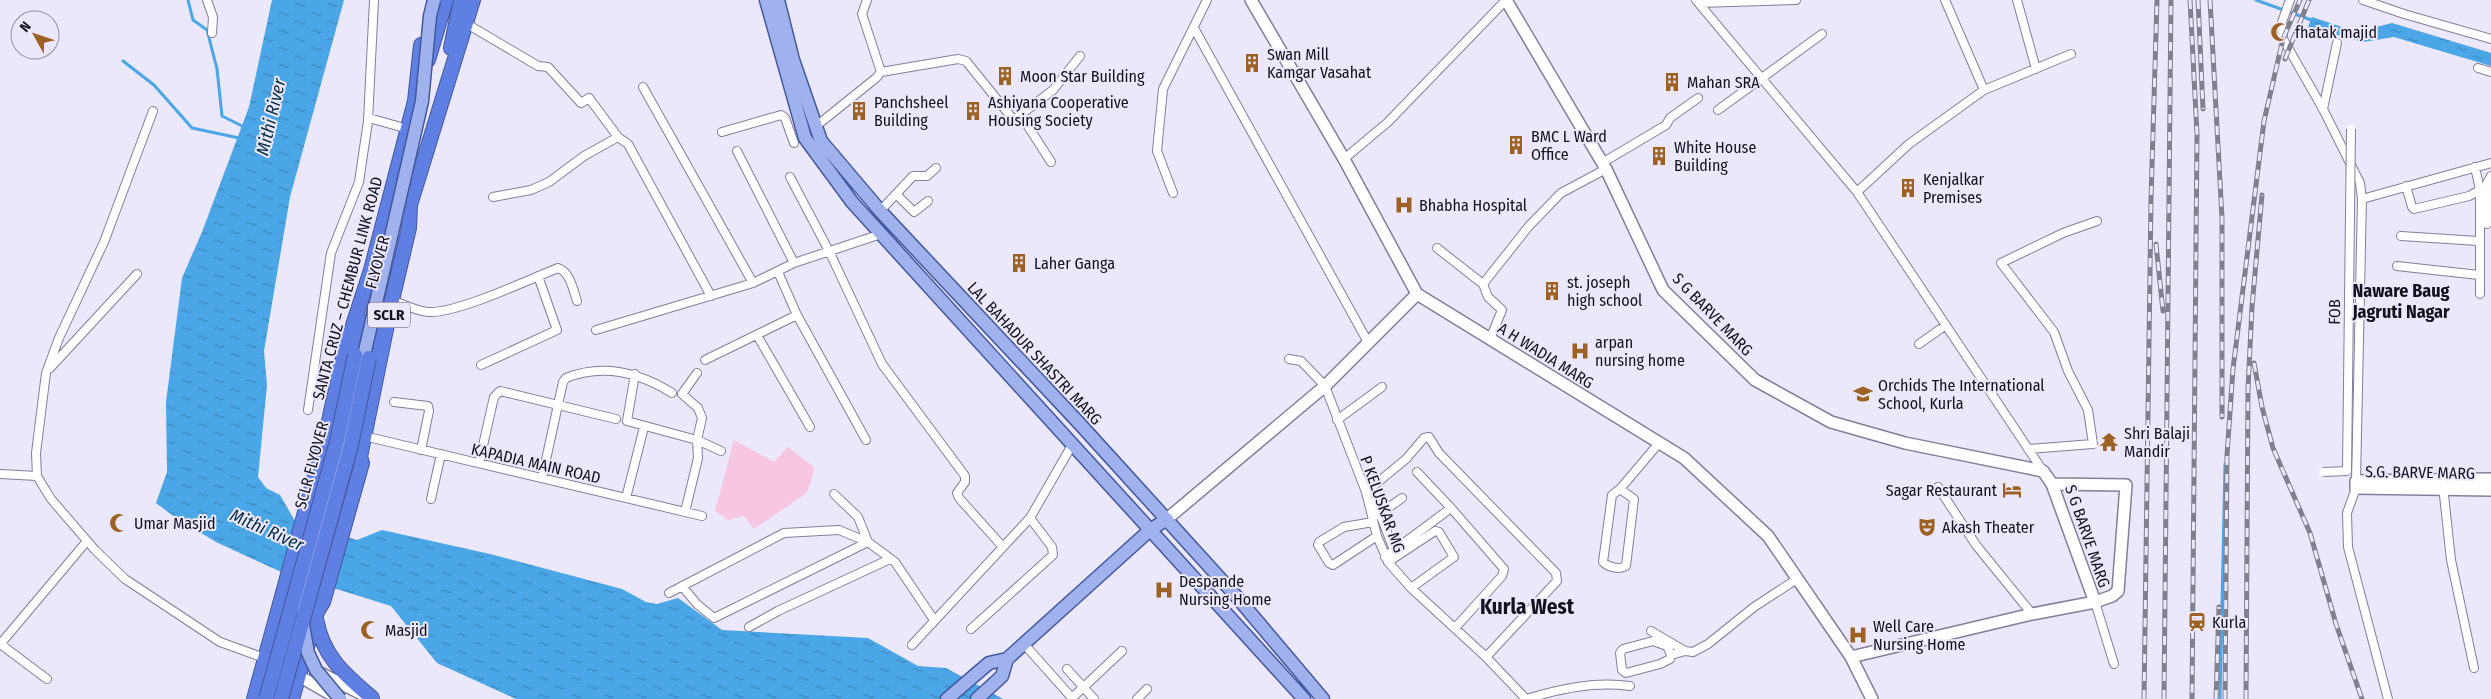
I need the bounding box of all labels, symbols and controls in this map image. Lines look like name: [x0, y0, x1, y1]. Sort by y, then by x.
north arrow: [10, 10, 60, 60]
text: N: [16, 18, 35, 36]
mosque icon: fhatak majid: [2269, 21, 2291, 43]
place label: fhatak majid: [2295, 23, 2377, 42]
place label: Swan Mill Kamgar Vasahat: [1267, 45, 1372, 82]
building icon: Swan Mill Kamgar Vasahat: [1241, 52, 1263, 74]
building icon: Moon Star Building: [994, 65, 1016, 87]
place label: Moon Star Building: [1020, 67, 1145, 86]
building icon: Mahan SRA: [1661, 71, 1683, 93]
place label: Mahan SRA: [1687, 73, 1760, 92]
water label: Mithi River: [251, 76, 291, 158]
place label: Panchsheel Building: [874, 93, 948, 130]
place label: Ashiyana Cooperative Housing Society: [988, 93, 1129, 130]
building icon: Panchsheel Building: [848, 100, 870, 122]
building icon: Ashiyana Cooperative Housing Society: [962, 100, 984, 122]
place label: BMC L Ward Office: [1531, 127, 1607, 164]
building icon: BMC L Ward Office: [1505, 134, 1527, 156]
place label: White House Building: [1674, 138, 1756, 175]
building icon: White House Building: [1648, 145, 1670, 167]
place label: Kenjalkar Premises: [1923, 170, 1985, 207]
street label: SANTA CRUZ – CHEMBUR LINK ROAD: [309, 175, 386, 402]
building icon: Kenjalkar Premises: [1897, 177, 1919, 199]
hospital icon: Bhabha Hospital: [1393, 194, 1415, 216]
place label: Bhabha Hospital: [1419, 196, 1527, 215]
street label: FLYOVER: [361, 233, 394, 291]
building icon: Laher Ganga: [1008, 252, 1030, 274]
place label: Laher Ganga: [1034, 254, 1115, 273]
street label: S G BARVE MARG: [1669, 269, 1757, 360]
place label: st. joseph high school: [1567, 273, 1642, 310]
street label: LAL BAHADUR SHASTRI MARG: [964, 278, 1106, 429]
building icon: st. joseph high school: [1541, 280, 1563, 302]
district label: Naware Baug Jagruti Nagar: [2351, 280, 2450, 323]
street label: FOB: [2325, 299, 2344, 325]
road number: SCLR: [368, 302, 410, 328]
street label: A H WADIA MARG: [1494, 318, 1597, 392]
place label: arpan nursing home: [1595, 333, 1685, 370]
hospital icon: arpan nursing home: [1569, 340, 1591, 362]
place label: Orchids The International School, Kurla: [1878, 376, 2045, 413]
school or university icon: Orchids The International School, Kurla: [1852, 383, 1874, 405]
street label: SCLR FLYOVER: [291, 419, 332, 511]
place label: Shri Balaji Mandir: [2124, 424, 2190, 461]
temple icon: Shri Balaji Mandir: [2098, 431, 2120, 453]
street label: KAPADIA MAIN ROAD: [469, 439, 602, 488]
street label: P KELUSKAR MG: [1356, 453, 1409, 555]
street label: S.G. BARVE MARG: [2365, 462, 2475, 483]
hotel icon: Sagar Restaurant: [2001, 479, 2023, 501]
place label: Sagar Restaurant: [1886, 481, 1998, 500]
street label: S G BARVE MARG: [2061, 482, 2114, 590]
water label: Mithi River: [227, 504, 308, 556]
mosque icon: Umar Masjid: [108, 512, 130, 534]
place label: Umar Masjid: [134, 514, 215, 533]
theatre icon: Akash Theater: [1916, 516, 1938, 538]
place label: Akash Theater: [1942, 518, 2035, 537]
place label: Despande Nursing Home: [1179, 572, 1271, 609]
hospital icon: Despande Nursing Home: [1153, 579, 1175, 601]
district label: Kurla West: [1480, 594, 1575, 620]
station icon: Kurla: [2186, 611, 2208, 633]
place label: Kurla: [2212, 613, 2246, 632]
place label: Well Care Nursing Home: [1873, 617, 1965, 654]
mosque icon: Masjid: [359, 619, 381, 641]
place label: Masjid: [385, 621, 428, 640]
hospital icon: Well Care Nursing Home: [1847, 624, 1869, 646]

